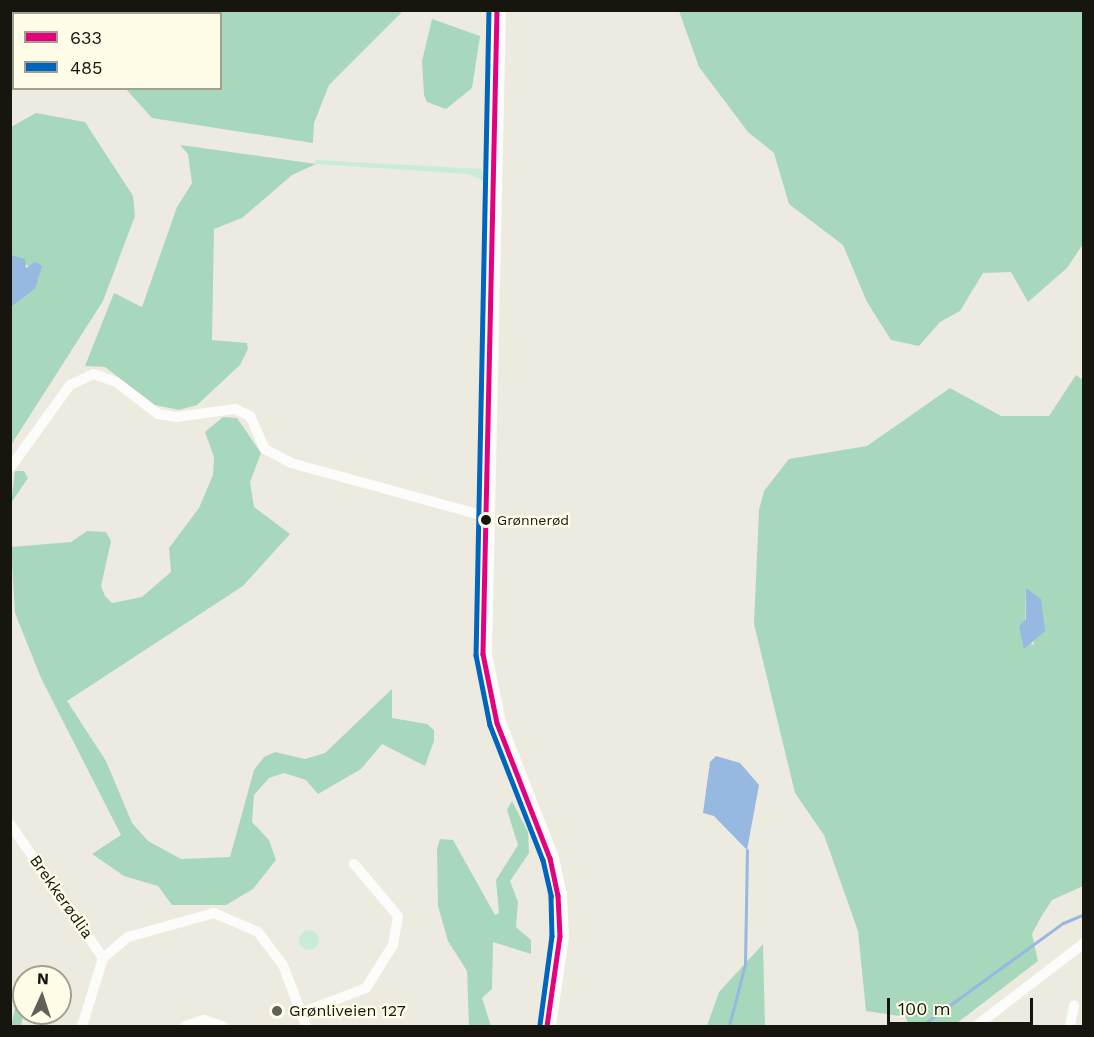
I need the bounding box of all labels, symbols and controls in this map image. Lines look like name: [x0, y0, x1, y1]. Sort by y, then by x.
legend: [12, 12, 222, 90]
text: 633: [70, 27, 102, 48]
text: 485: [70, 57, 103, 78]
place label: Grønnerød: [497, 512, 569, 528]
marker: Grønnerød: [480, 514, 492, 526]
street label: Brekkerødlia: [25, 852, 97, 942]
north arrow: [12, 965, 72, 1025]
text: N: [36, 969, 49, 988]
scale bar: [890, 986, 1036, 1024]
text: 100 m: [898, 998, 951, 1019]
place label: Grønliveien 127: [289, 1001, 406, 1021]
marker: Grønliveien 127: [270, 1004, 284, 1018]

